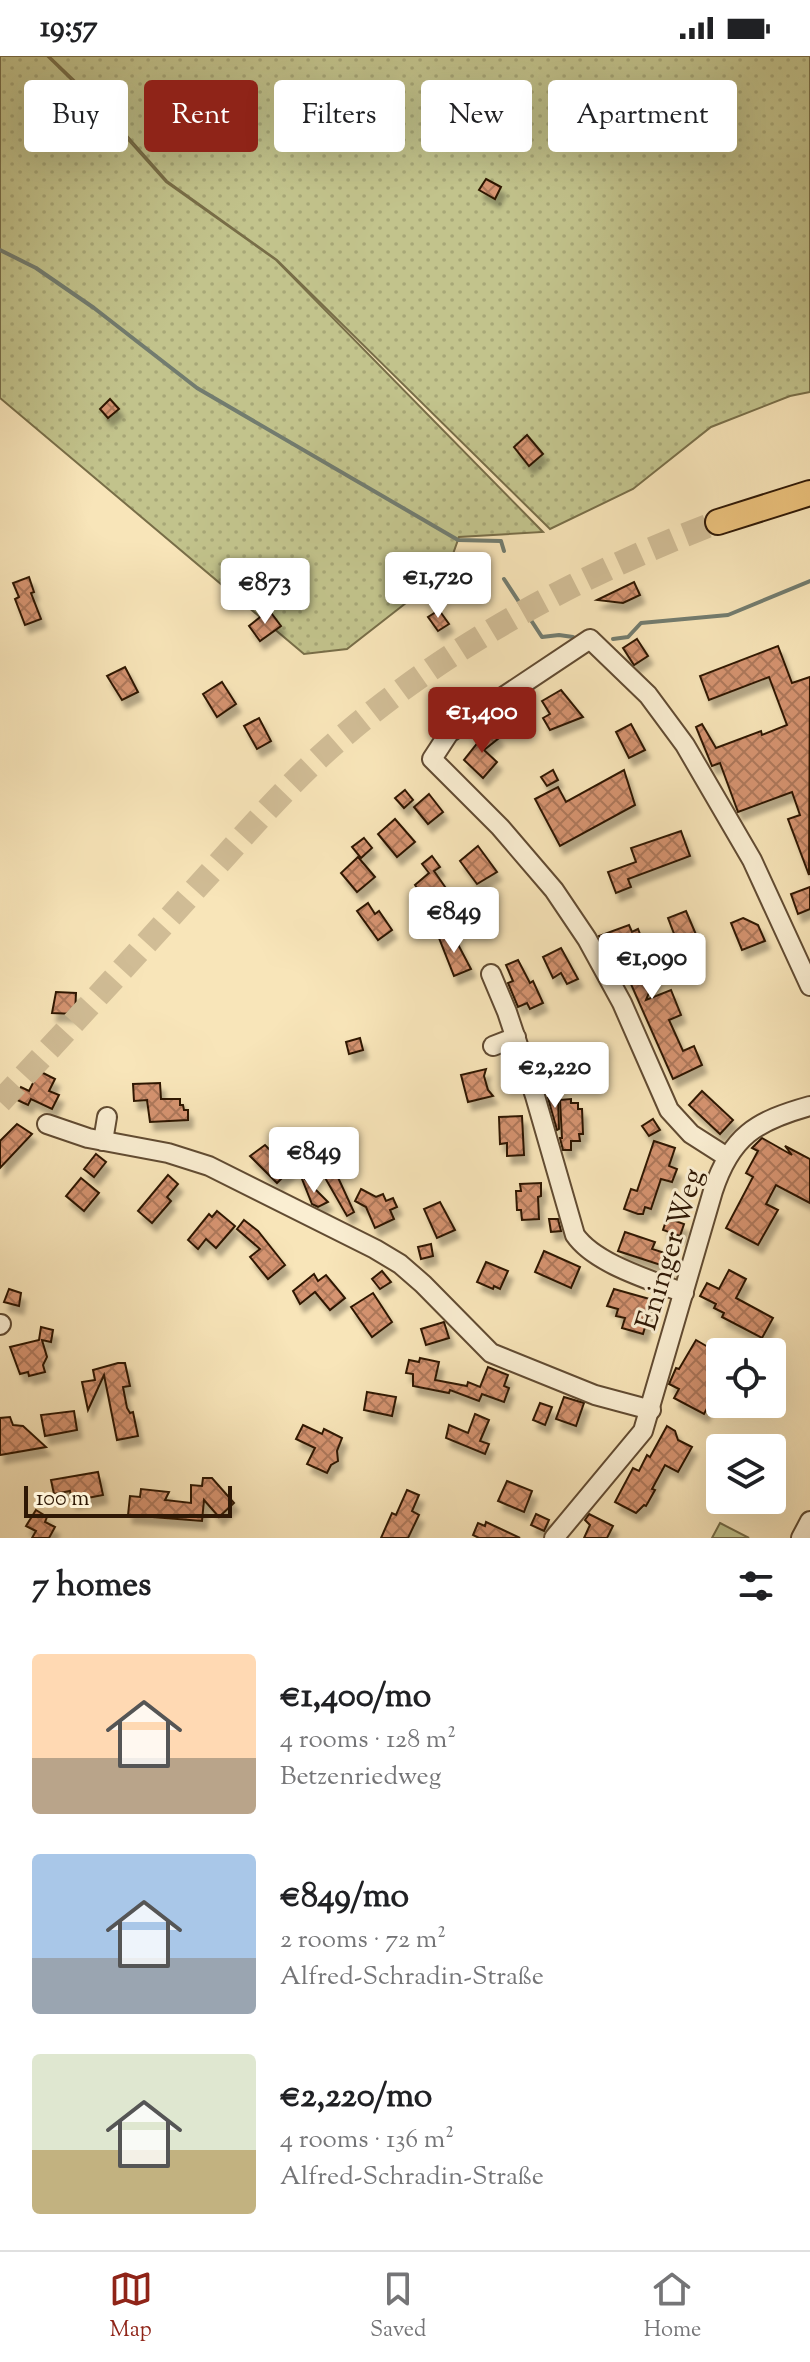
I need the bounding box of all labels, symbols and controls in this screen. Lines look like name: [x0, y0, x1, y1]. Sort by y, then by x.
text: 19:57: [40, 7, 98, 50]
chip: Buy: [24, 80, 128, 152]
chip: Rent: [144, 80, 258, 152]
chip: Filters: [274, 80, 405, 152]
chip: New: [421, 80, 532, 152]
chip: Apartment: [548, 80, 737, 152]
pin: €1,720: [373, 552, 503, 620]
pin: €873: [218, 558, 312, 626]
text: €1,720: [403, 559, 473, 596]
text: €873: [239, 565, 291, 602]
pin: €1,400: [417, 687, 547, 755]
text: €1,400: [446, 694, 518, 731]
pin: €849: [407, 887, 501, 955]
text: €849: [427, 894, 481, 931]
pin: €1,090: [587, 933, 717, 1001]
text: €1,090: [617, 940, 687, 977]
pin: €2,220: [490, 1042, 620, 1110]
text: €2,220: [519, 1049, 591, 1086]
pin: €849: [267, 1127, 361, 1195]
text: €849: [287, 1134, 341, 1171]
street label: Eninger Weg: [626, 1164, 716, 1336]
map controls: [706, 1338, 786, 1514]
button: locate: [706, 1338, 786, 1418]
button: layers: [706, 1434, 786, 1514]
scale bar: [24, 1482, 232, 1518]
text: 100 m: [36, 1484, 89, 1516]
text: 7 homes: [32, 1562, 151, 1611]
icon: filters: [734, 1564, 778, 1608]
text: €1,400/mo: [280, 1673, 431, 1722]
icon: home: [96, 1686, 192, 1782]
text: 4 rooms · 128 m²: [280, 1722, 456, 1759]
text: Betzenriedweg: [280, 1759, 441, 1796]
text: €849/mo: [280, 1873, 409, 1922]
icon: home: [96, 1886, 192, 1982]
text: 2 rooms · 72 m²: [280, 1922, 446, 1959]
text: Alfred-Schradin-Straße: [280, 1959, 544, 1996]
text: €2,220/mo: [280, 2073, 432, 2122]
icon: home: [96, 2086, 192, 2182]
text: 4 rooms · 136 m²: [280, 2122, 454, 2159]
text: Alfred-Schradin-Straße: [280, 2159, 544, 2196]
tab: Map: [109, 2267, 153, 2347]
tab: Saved: [370, 2267, 426, 2347]
tab: Home: [644, 2267, 701, 2347]

